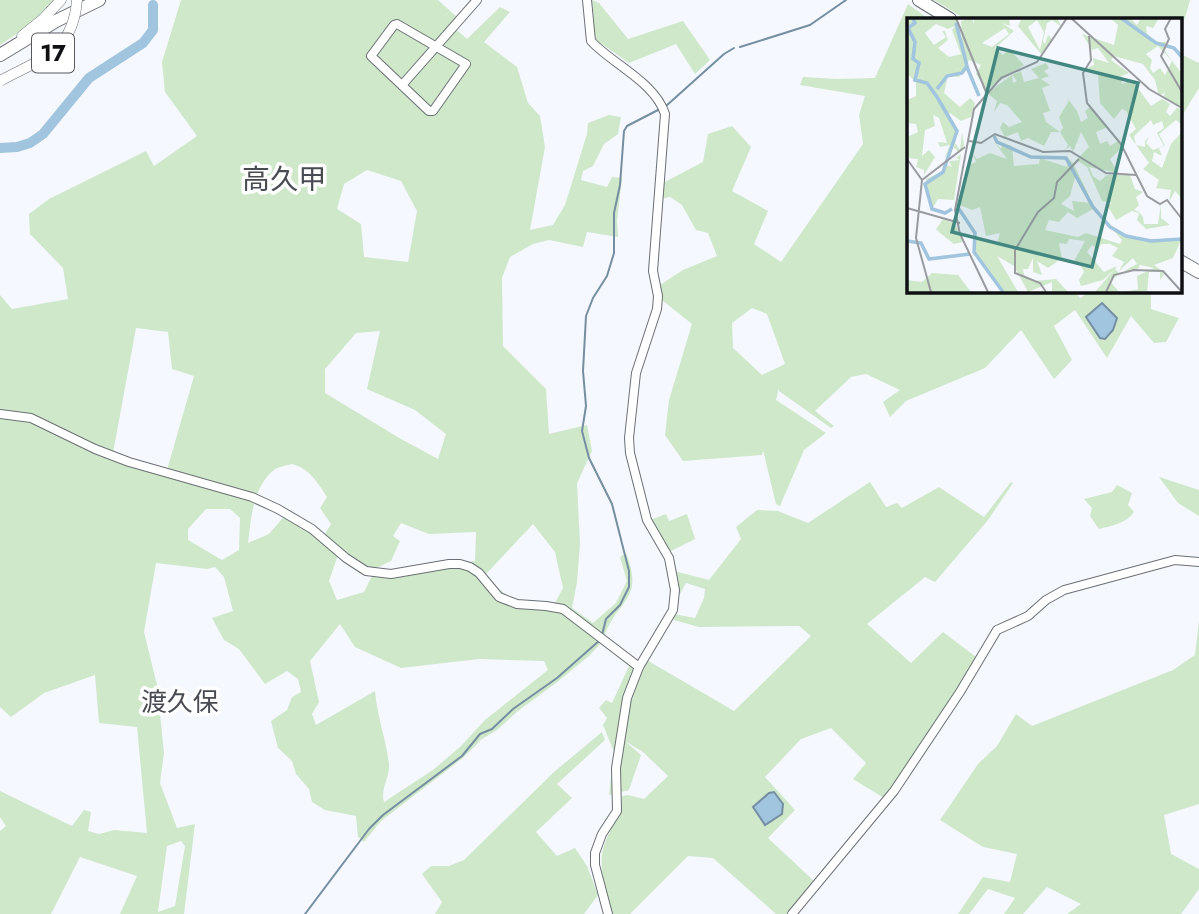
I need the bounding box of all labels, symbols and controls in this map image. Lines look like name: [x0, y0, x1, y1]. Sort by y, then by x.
inset map: [907, 18, 1182, 292]
road number: 17: [32, 34, 74, 72]
district label: 高久甲: [242, 159, 326, 200]
district label: 渡久保: [141, 683, 219, 721]

